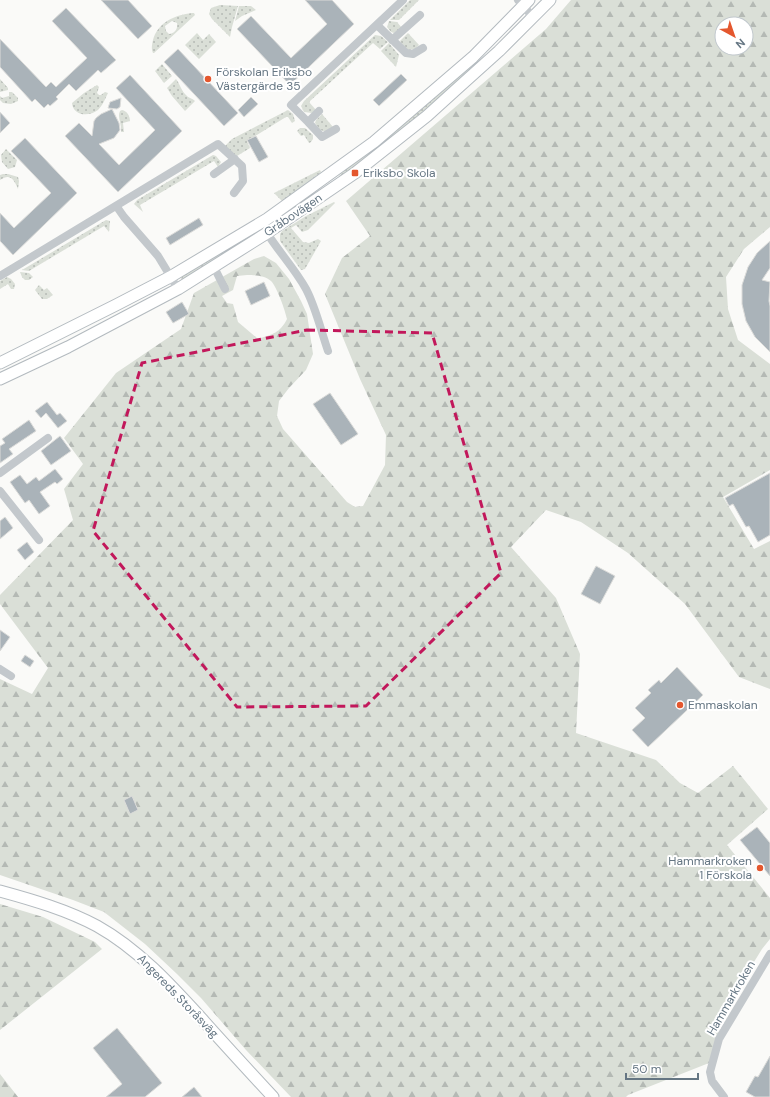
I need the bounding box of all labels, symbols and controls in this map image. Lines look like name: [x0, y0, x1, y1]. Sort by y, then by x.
north arrow: [714, 16, 754, 56]
text: N: [733, 36, 748, 52]
place label: Förskolan Eriksbo Västergärde 35: [216, 64, 312, 94]
marker: Förskolan Eriksbo Västergärde 35: [203, 74, 213, 84]
place label: Eriksbo Skola: [363, 165, 436, 181]
marker: Eriksbo Skola: [350, 168, 360, 178]
street label: Gråbovägen: [261, 190, 325, 240]
place label: Emmaskolan: [688, 697, 758, 713]
marker: Emmaskolan: [675, 700, 685, 710]
place label: Hammarkroken 1 Förskola: [668, 853, 752, 883]
marker: Hammarkroken 1 Förskola: [755, 863, 765, 873]
street label: Angereds Storåsväg: [134, 951, 222, 1041]
street label: Hammarkroken: [703, 958, 759, 1038]
scale bar: [626, 1055, 698, 1081]
text: 50 m: [632, 1061, 661, 1077]

